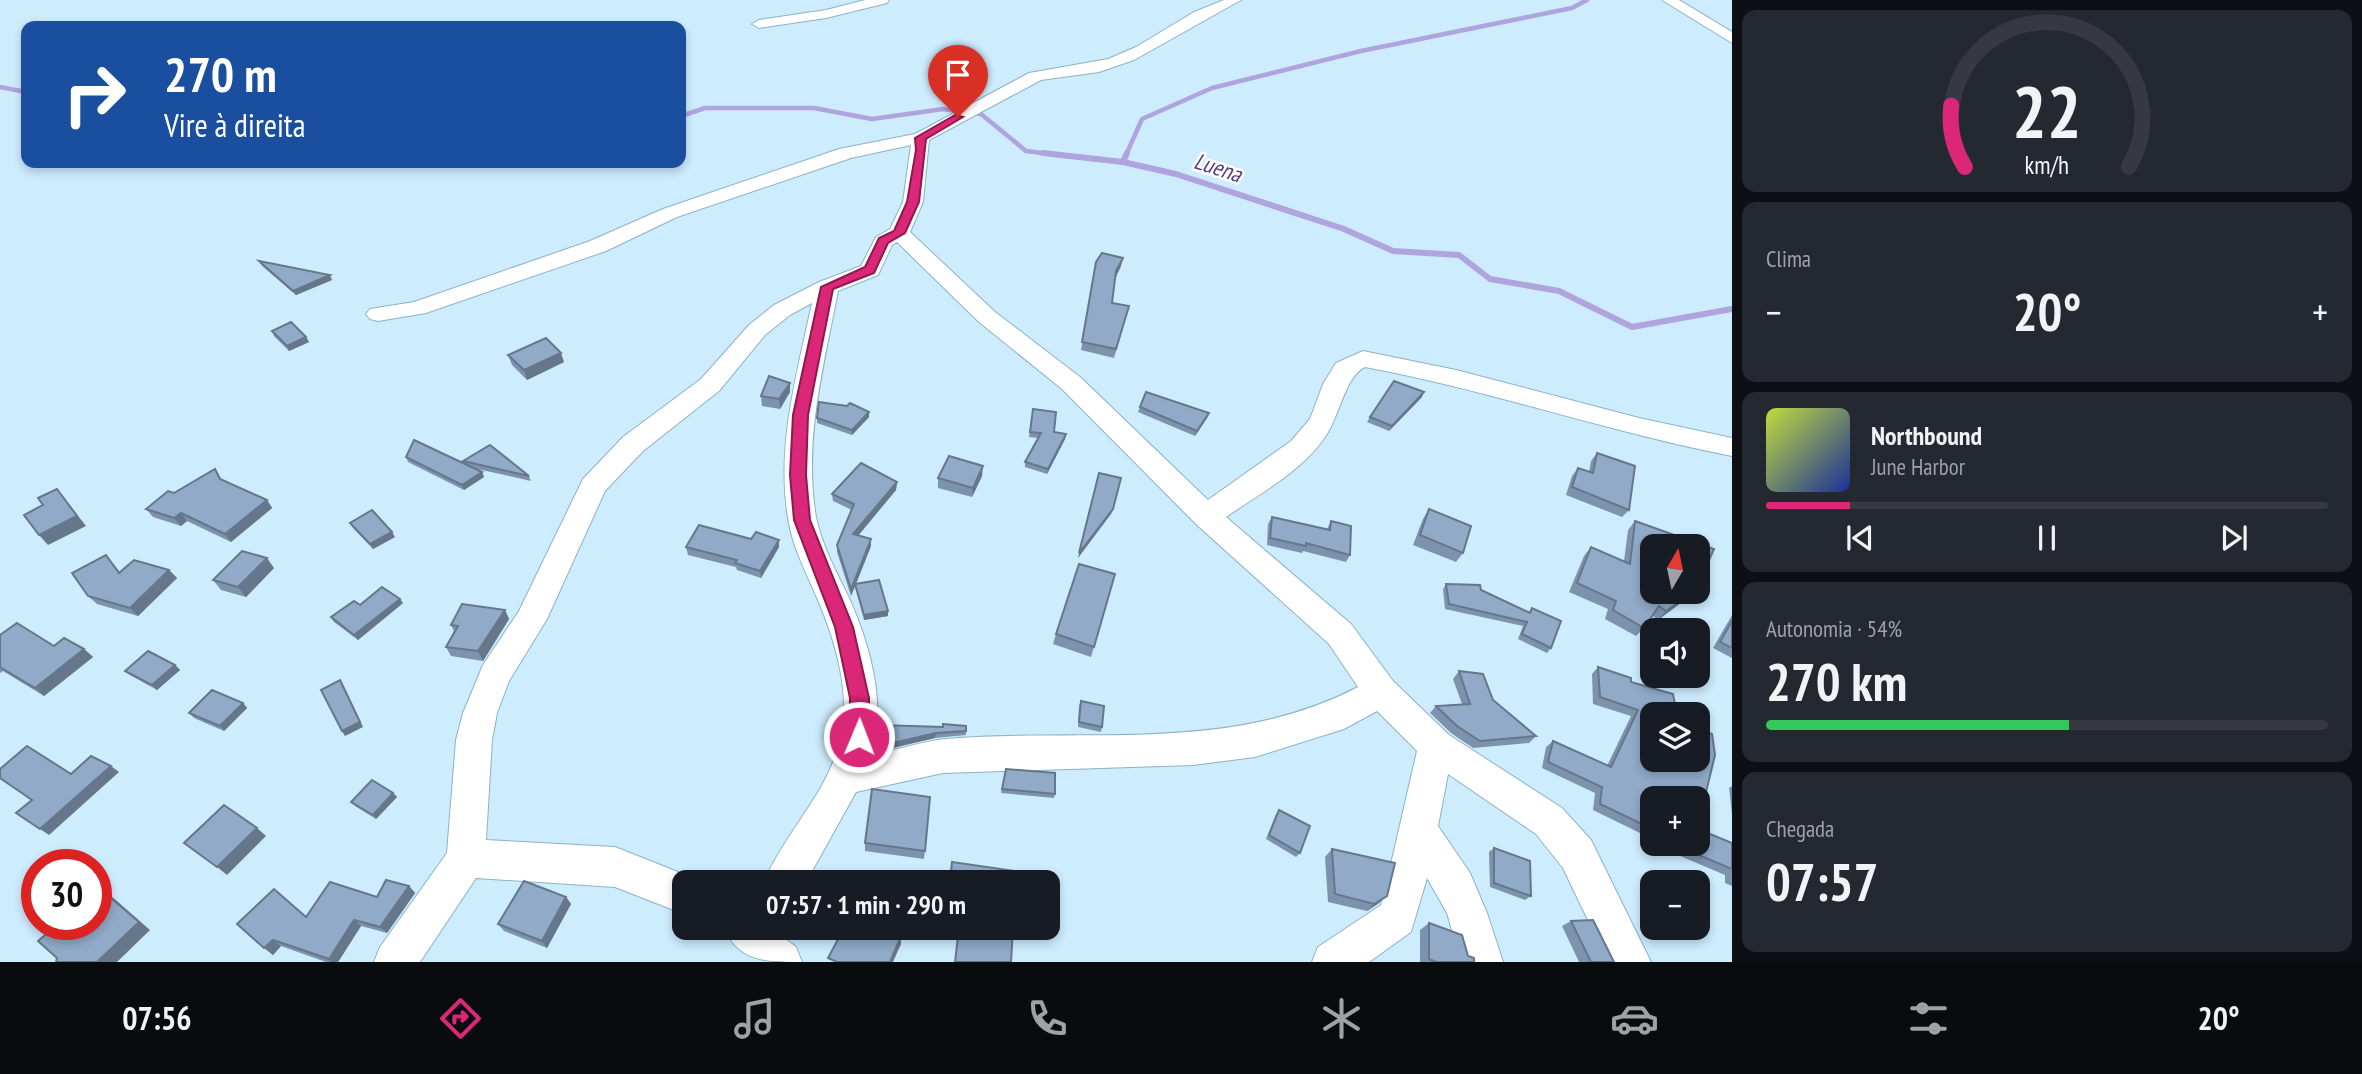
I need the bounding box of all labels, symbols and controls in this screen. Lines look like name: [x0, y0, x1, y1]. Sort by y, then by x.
text: 270 m: [164, 42, 277, 106]
pin: [928, 45, 988, 117]
icon: right: [49, 49, 140, 140]
icon: arrive: [939, 56, 977, 94]
text: 22: [2012, 63, 2082, 157]
text: Vire à direita: [164, 104, 305, 146]
water label: Luena: [1191, 146, 1247, 189]
text: km/h: [2025, 149, 2069, 181]
text: Clima: [1766, 244, 1811, 273]
text: 20°: [2013, 278, 2081, 345]
text: −: [1766, 287, 1782, 336]
text: +: [2312, 287, 2328, 336]
text: Northbound: [1871, 419, 1982, 452]
text: June Harbor: [1871, 452, 1965, 481]
icon: previous: [1841, 519, 1879, 557]
icon: pause: [2028, 519, 2066, 557]
icon: next: [2215, 519, 2253, 557]
north arrow: [1640, 534, 1710, 604]
map controls: [1640, 534, 1710, 940]
text: Autonomia · 54%: [1766, 614, 1902, 643]
button: sound: [1640, 618, 1710, 688]
text: 270 km: [1766, 648, 1907, 715]
position arrow: [822, 700, 896, 774]
button: layers: [1640, 702, 1710, 772]
button: +: [1640, 786, 1710, 856]
text: Chegada: [1766, 814, 1834, 843]
text: 07:57: [1766, 848, 1878, 915]
speed limit sign: 30: [21, 849, 112, 940]
button: −: [1640, 870, 1710, 940]
text: 07:57 · 1 min · 290 m: [766, 888, 966, 921]
icon: directions: [436, 994, 485, 1043]
icon: music: [730, 994, 779, 1043]
icon: phone: [1023, 994, 1072, 1043]
icon: climate: [1317, 994, 1366, 1043]
icon: car: [1610, 994, 1659, 1043]
icon: filters: [1904, 994, 1953, 1043]
text: 07:56: [122, 997, 192, 1039]
text: 20°: [2197, 997, 2240, 1039]

